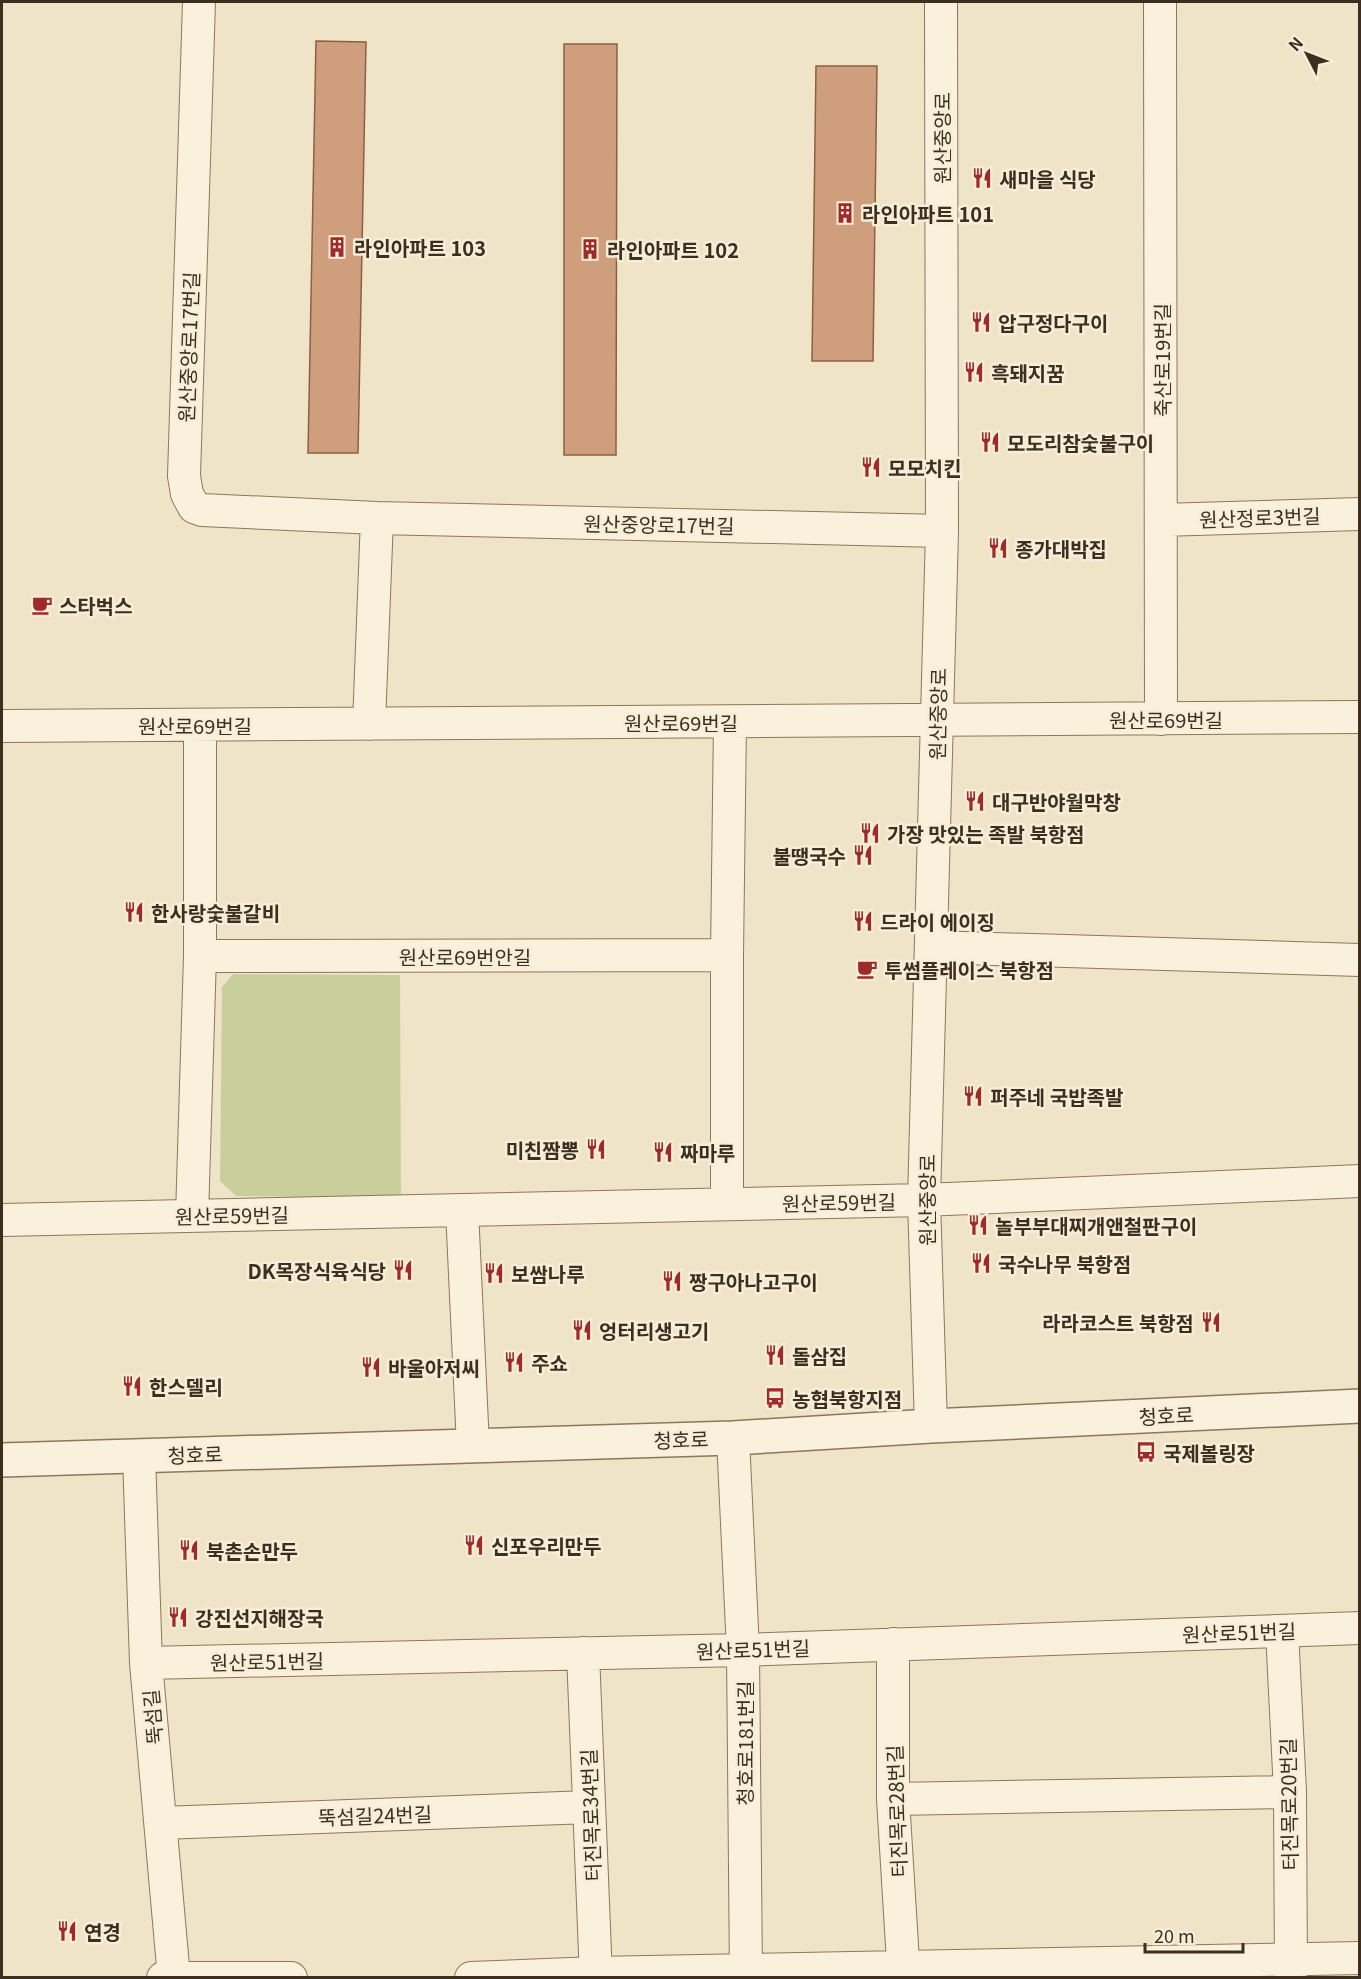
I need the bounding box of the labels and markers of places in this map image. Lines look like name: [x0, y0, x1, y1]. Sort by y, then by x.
place label: 새마을 식당: [999, 164, 1096, 193]
restaurant icon: 새마을 식당: [970, 166, 994, 190]
place label: 라인아파트 101: [862, 199, 994, 228]
building icon: 라인아파트 101: [833, 201, 857, 225]
place label: 라인아파트 103: [354, 233, 486, 262]
building icon: 라인아파트 103: [325, 235, 349, 259]
place label: 라인아파트 102: [607, 235, 739, 264]
building icon: 라인아파트 102: [578, 237, 602, 261]
place label: 압구정다구이: [998, 308, 1108, 337]
restaurant icon: 압구정다구이: [969, 310, 993, 334]
place label: 흑돼지꿈: [991, 358, 1065, 387]
restaurant icon: 흑돼지꿈: [962, 360, 986, 384]
place label: 모도리참숯불구이: [1007, 428, 1154, 457]
restaurant icon: 모도리참숯불구이: [978, 430, 1002, 454]
place label: 모모치킨: [888, 453, 962, 482]
restaurant icon: 모모치킨: [859, 455, 883, 479]
place label: 종가대박집: [1015, 534, 1107, 563]
restaurant icon: 종가대박집: [986, 536, 1010, 560]
place label: 스타벅스: [59, 591, 133, 620]
cafe icon: 스타벅스: [30, 593, 54, 617]
place label: 대구반야월막창: [992, 787, 1121, 816]
restaurant icon: 대구반야월막창: [963, 789, 987, 813]
place label: 가장 맛있는 족발 북항점: [887, 819, 1085, 848]
restaurant icon: 가장 맛있는 족발 북항점: [858, 821, 882, 845]
place label: 불땡국수: [772, 841, 846, 870]
restaurant icon: 불땡국수: [851, 843, 875, 867]
place label: 한사랑숯불갈비: [151, 898, 280, 927]
restaurant icon: 한사랑숯불갈비: [122, 900, 146, 924]
place label: 드라이 에이징: [880, 907, 995, 936]
restaurant icon: 드라이 에이징: [851, 909, 875, 933]
place label: 투썸플레이스 북항점: [884, 955, 1054, 984]
cafe icon: 투썸플레이스 북항점: [855, 957, 879, 981]
place label: 퍼주네 국밥족발: [990, 1082, 1123, 1111]
restaurant icon: 퍼주네 국밥족발: [961, 1084, 985, 1108]
place label: 미친짬뽕: [505, 1135, 579, 1164]
restaurant icon: 미친짬뽕: [584, 1137, 608, 1161]
place label: 짜마루: [680, 1138, 735, 1167]
restaurant icon: 짜마루: [651, 1140, 675, 1164]
place label: 놀부부대찌개앤철판구이: [995, 1211, 1197, 1240]
restaurant icon: 놀부부대찌개앤철판구이: [966, 1213, 990, 1237]
place label: 국수나무 북항점: [998, 1249, 1131, 1278]
restaurant icon: 국수나무 북항점: [969, 1251, 993, 1275]
place label: DK목장식육식당: [248, 1256, 386, 1285]
restaurant icon: DK목장식육식당: [391, 1258, 415, 1282]
place label: 보쌈나루: [511, 1259, 585, 1288]
restaurant icon: 보쌈나루: [482, 1261, 506, 1285]
place label: 짱구아나고구이: [689, 1267, 818, 1296]
restaurant icon: 짱구아나고구이: [660, 1269, 684, 1293]
place label: 라라코스트 북항점: [1042, 1308, 1194, 1337]
restaurant icon: 라라코스트 북항점: [1199, 1310, 1223, 1334]
place label: 엉터리생고기: [599, 1316, 709, 1345]
restaurant icon: 엉터리생고기: [570, 1318, 594, 1342]
place label: 돌삼집: [792, 1341, 847, 1370]
restaurant icon: 돌삼집: [763, 1343, 787, 1367]
place label: 주쇼: [531, 1348, 568, 1377]
restaurant icon: 주쇼: [502, 1350, 526, 1374]
place label: 바울아저씨: [388, 1353, 480, 1382]
restaurant icon: 바울아저씨: [359, 1355, 383, 1379]
place label: 한스델리: [149, 1372, 223, 1401]
restaurant icon: 한스델리: [120, 1374, 144, 1398]
place label: 농협북항지점: [792, 1384, 902, 1413]
bus stop icon: 농협북항지점: [763, 1386, 787, 1410]
place label: 국제볼링장: [1163, 1438, 1255, 1467]
bus stop icon: 국제볼링장: [1134, 1440, 1158, 1464]
place label: 신포우리만두: [491, 1531, 601, 1560]
restaurant icon: 신포우리만두: [462, 1533, 486, 1557]
place label: 북촌손만두: [206, 1536, 298, 1565]
restaurant icon: 북촌손만두: [177, 1538, 201, 1562]
place label: 강진선지해장국: [195, 1603, 324, 1632]
restaurant icon: 강진선지해장국: [166, 1605, 190, 1629]
place label: 연경: [84, 1917, 121, 1946]
restaurant icon: 연경: [55, 1919, 79, 1943]

